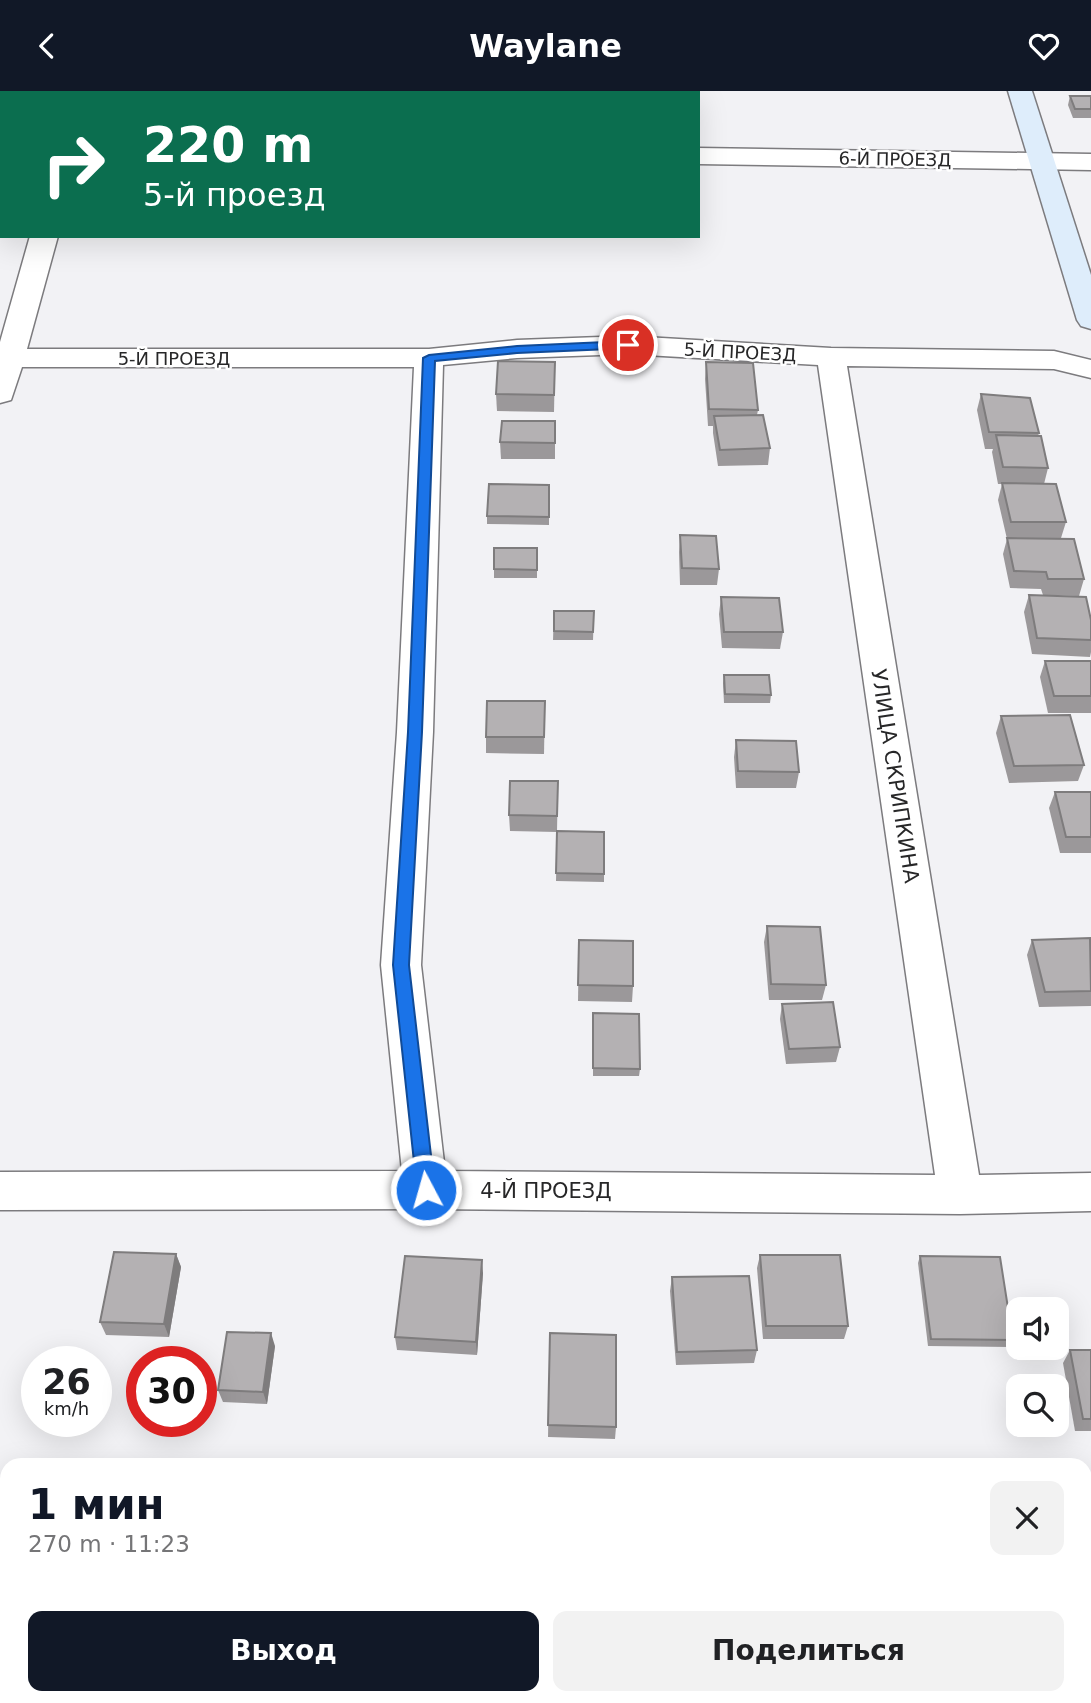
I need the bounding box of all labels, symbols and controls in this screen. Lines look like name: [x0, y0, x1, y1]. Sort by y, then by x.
icon: back: [28, 27, 66, 65]
text: Waylane: [469, 27, 622, 65]
icon: heart: [1025, 27, 1063, 65]
text: 220 m: [143, 117, 313, 174]
icon: right: [28, 119, 119, 210]
street label: 6-Й ПРОЕЗД: [838, 148, 952, 170]
text: 5-й проезд: [143, 176, 326, 214]
pin: [598, 315, 658, 375]
icon: arrive: [609, 326, 647, 364]
street label: 5-Й ПРОЕЗД: [683, 339, 797, 365]
street label: 5-Й ПРОЕЗД: [118, 348, 230, 369]
street label: УЛИЦА СКРИПКИНА: [866, 667, 924, 885]
position arrow: [389, 1153, 463, 1227]
street label: 4-Й ПРОЕЗД: [480, 1178, 612, 1203]
map controls: [1006, 1297, 1069, 1437]
button: sound: [1006, 1297, 1069, 1360]
speed limit sign: 30: [126, 1346, 217, 1437]
text: 26: [42, 1362, 91, 1402]
button: search: [1006, 1374, 1069, 1437]
text: km/h: [44, 1398, 89, 1419]
text: 1 мин: [28, 1480, 165, 1529]
button: close: [990, 1481, 1064, 1555]
text: 270 m · 11:23: [28, 1531, 190, 1557]
button: Выход: [28, 1611, 539, 1691]
button: Поделиться: [553, 1611, 1064, 1691]

